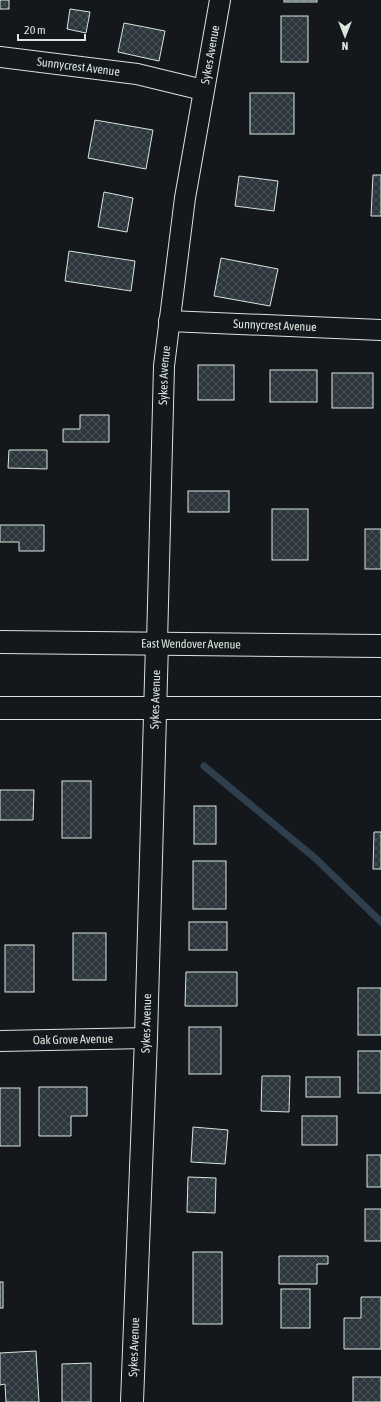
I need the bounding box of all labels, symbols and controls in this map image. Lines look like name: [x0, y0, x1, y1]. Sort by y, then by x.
scale bar: [18, 16, 85, 42]
north arrow: [325, 16, 365, 56]
text: 20 m: [24, 23, 46, 37]
street label: Sykes Avenue: [198, 24, 222, 85]
text: N: [342, 40, 348, 52]
street label: Sunnycrest Avenue: [36, 55, 121, 79]
street label: Sunnycrest Avenue: [233, 317, 317, 334]
street label: Sykes Avenue: [156, 345, 174, 405]
street label: East Wendover Avenue: [141, 636, 241, 652]
street label: Sykes Avenue: [148, 669, 163, 729]
street label: Sykes Avenue: [138, 993, 154, 1053]
street label: Oak Grove Avenue: [33, 1032, 113, 1047]
street label: Sykes Avenue: [126, 1317, 142, 1377]

